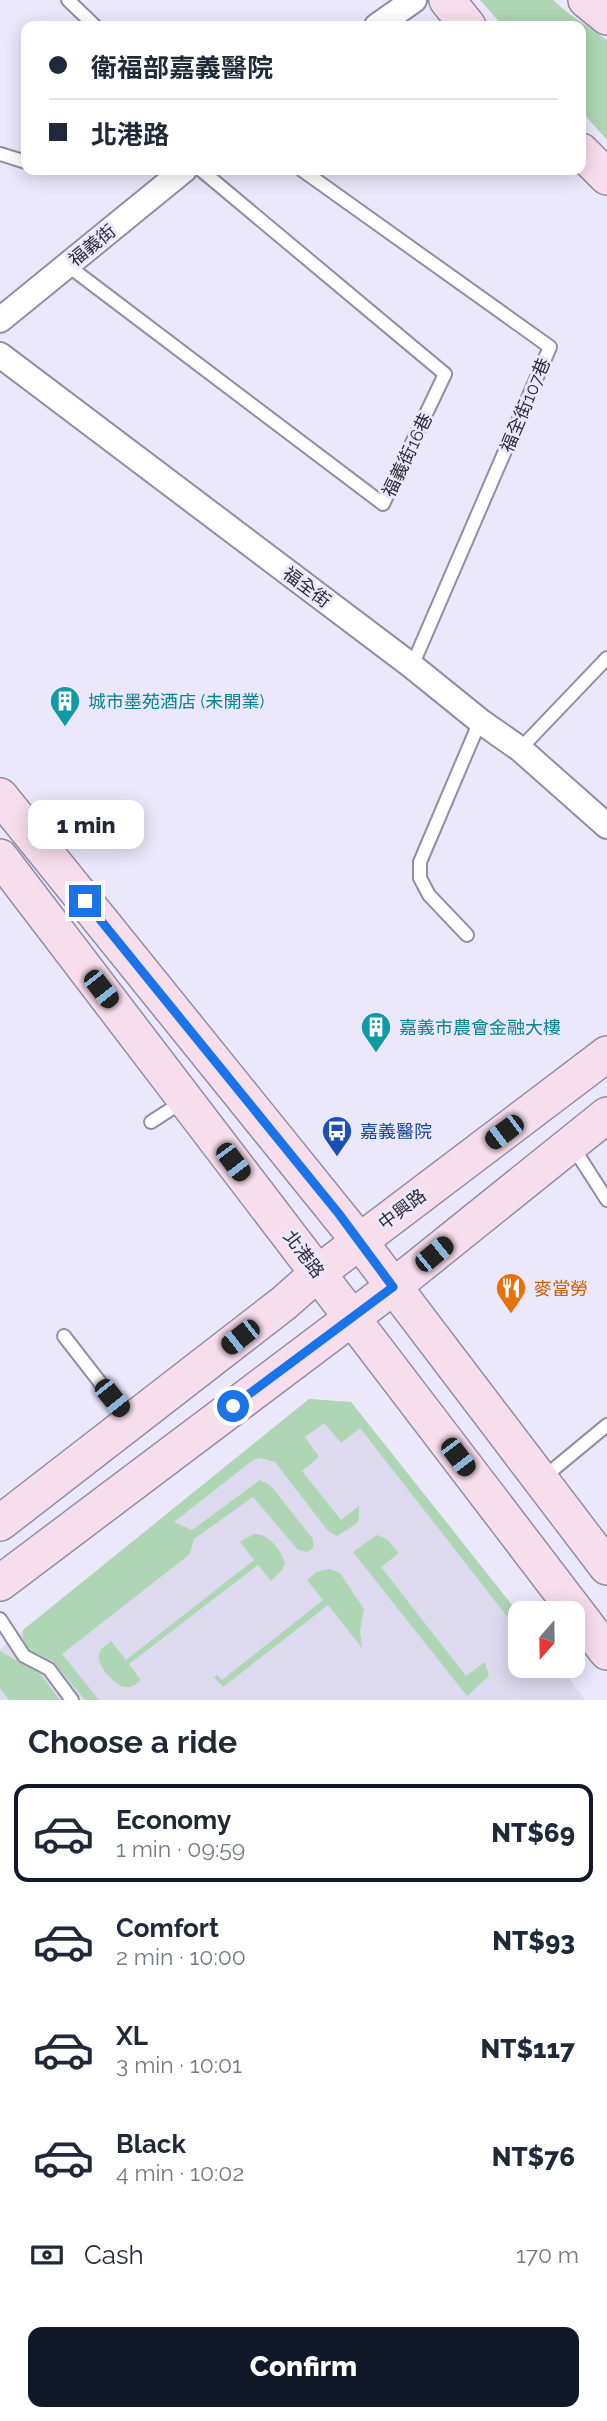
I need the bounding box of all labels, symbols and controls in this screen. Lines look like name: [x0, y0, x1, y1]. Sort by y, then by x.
text: 衛福部嘉義醫院: [91, 53, 273, 83]
text: 北港路: [91, 120, 169, 150]
street label: 福義街: [64, 220, 120, 270]
street label: 福全街107巷: [496, 355, 554, 455]
street label: 福義街16巷: [378, 410, 436, 500]
street label: 福全街: [279, 562, 335, 612]
building icon: 城市墨苑酒店 (未開業): [48, 684, 82, 728]
place label: 城市墨苑酒店 (未開業): [88, 691, 264, 712]
callout: 1 min: [27, 800, 143, 848]
text: 1 min: [56, 811, 116, 838]
route end: [69, 885, 101, 917]
car: [80, 966, 123, 1012]
building icon: 嘉義市農會金融大樓: [359, 1010, 393, 1054]
place label: 嘉義市農會金融大樓: [399, 1017, 561, 1038]
car: [481, 1111, 528, 1153]
bus stop icon: 嘉義醫院: [320, 1114, 354, 1158]
place label: 嘉義醫院: [360, 1121, 432, 1142]
car: [212, 1139, 255, 1185]
street label: 中興路: [374, 1184, 430, 1234]
street label: 北港路: [279, 1226, 329, 1282]
car: [412, 1233, 457, 1275]
restaurant icon: 麥當勞: [494, 1271, 528, 1315]
place label: 麥當勞: [534, 1278, 588, 1299]
car: [217, 1316, 264, 1358]
car: [91, 1375, 134, 1421]
route start: [217, 1390, 249, 1422]
car: [437, 1434, 480, 1480]
north arrow: [508, 1601, 584, 1678]
map controls: [508, 1601, 585, 1678]
text: Choose a ride: [28, 1723, 237, 1760]
icon: car: [32, 1802, 95, 1865]
text: Economy: [116, 1805, 231, 1835]
text: NT$69: [491, 1818, 575, 1848]
text: 1 min · 09:59: [116, 1835, 245, 1862]
icon: car: [32, 1910, 95, 1973]
text: Comfort: [116, 1913, 219, 1943]
text: NT$93: [492, 1926, 575, 1956]
text: 2 min · 10:00: [116, 1943, 246, 1970]
icon: car: [32, 2018, 95, 2081]
text: XL: [116, 2021, 148, 2051]
text: NT$117: [481, 2034, 575, 2064]
text: 3 min · 10:01: [116, 2051, 242, 2078]
icon: car: [32, 2126, 95, 2189]
text: Black: [116, 2129, 186, 2159]
text: NT$76: [492, 2142, 575, 2172]
text: 4 min · 10:02: [116, 2159, 244, 2186]
icon: cash: [28, 2236, 66, 2274]
text: Cash: [84, 2240, 144, 2270]
text: 170 m: [516, 2241, 579, 2268]
button: Confirm: [28, 2327, 579, 2407]

